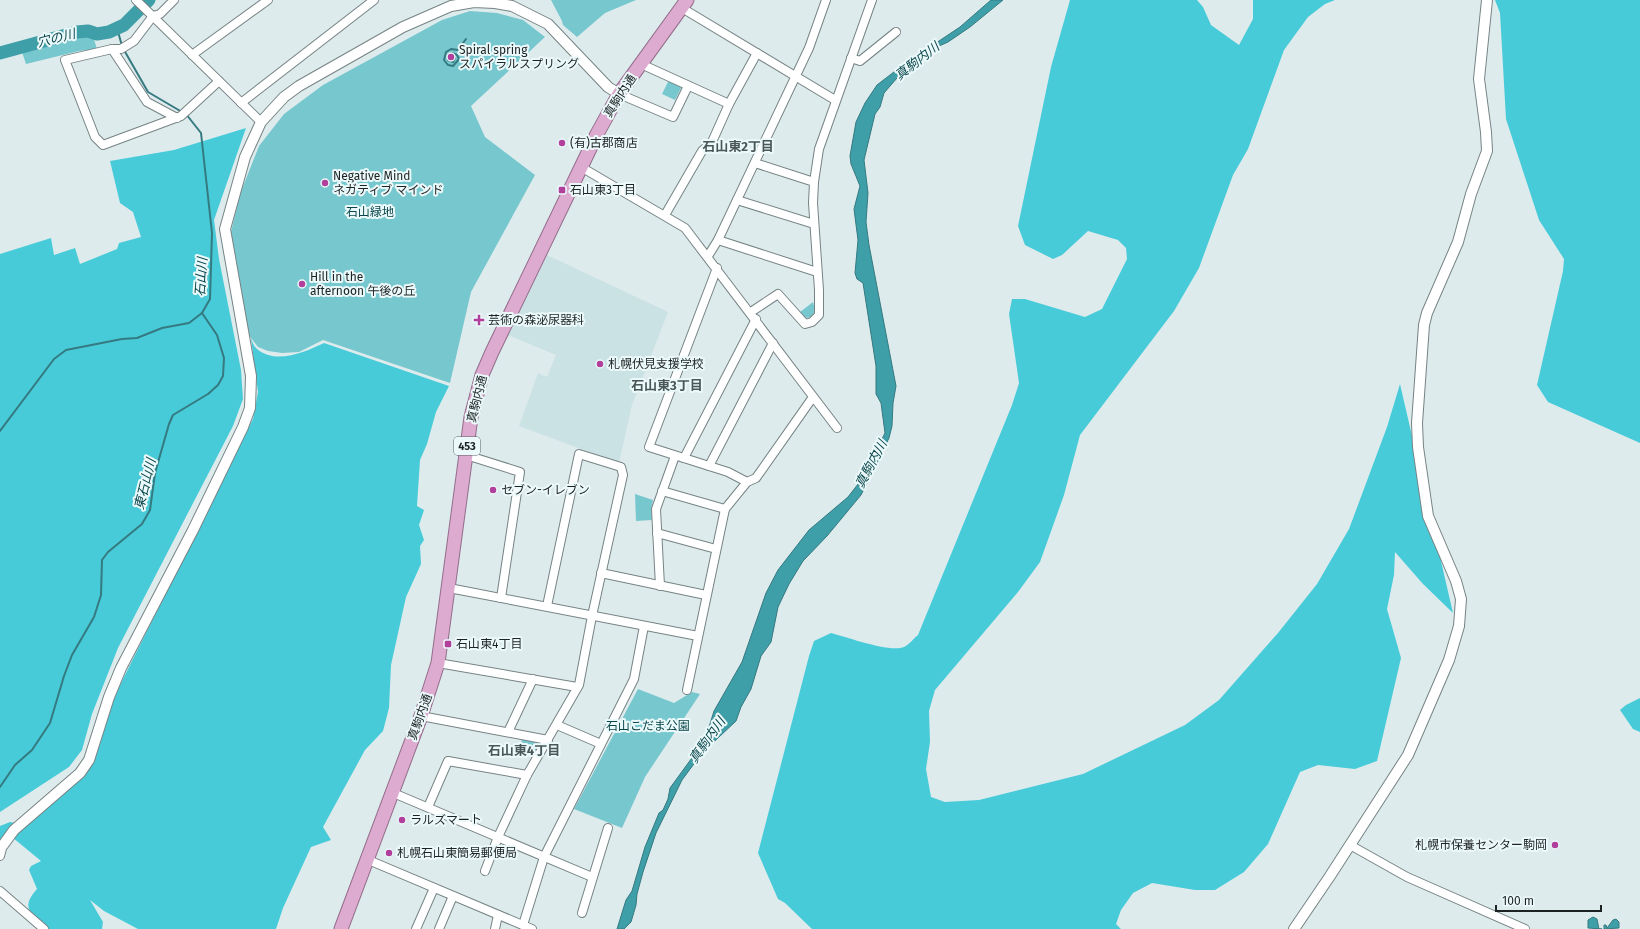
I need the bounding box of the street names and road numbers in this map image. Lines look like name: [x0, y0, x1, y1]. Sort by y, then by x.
street label: 真駒内通: [601, 72, 639, 120]
street label: 真駒内通: [464, 374, 490, 424]
road number: 453: [454, 437, 480, 455]
street label: 真駒内通: [405, 692, 435, 742]

